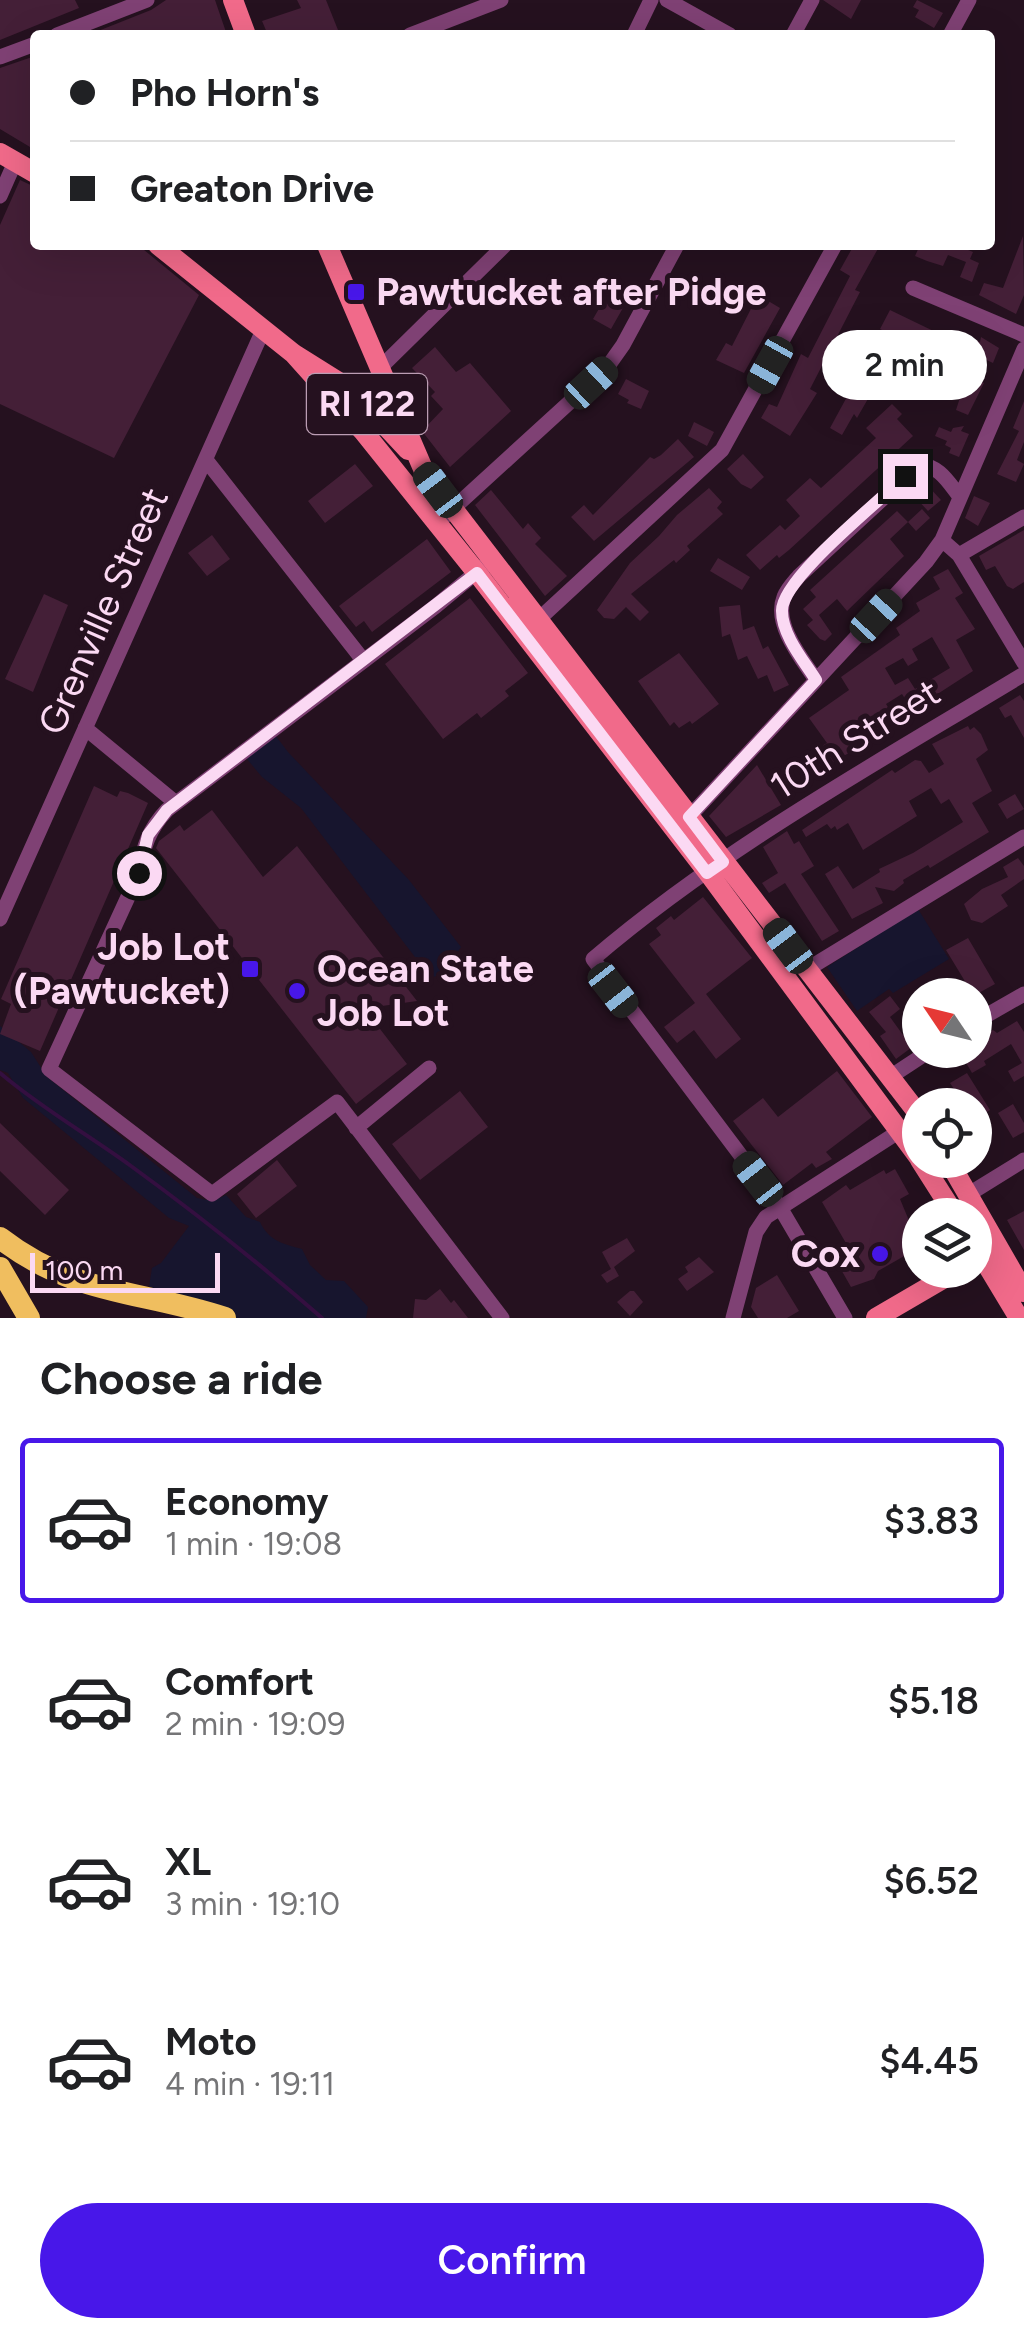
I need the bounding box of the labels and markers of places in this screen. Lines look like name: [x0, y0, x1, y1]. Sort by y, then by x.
place label: Pawtucket after Pidge: [376, 269, 766, 315]
marker: Pawtucket after Pidge: [345, 281, 367, 303]
place label: Job Lot (Pawtucket): [14, 924, 230, 1014]
place label: Ocean State Job Lot: [317, 946, 534, 1036]
marker: Job Lot (Pawtucket): [239, 958, 261, 980]
marker: Ocean State Job Lot: [286, 980, 308, 1002]
place label: Cox: [791, 1231, 860, 1277]
marker: Cox: [869, 1243, 891, 1265]

